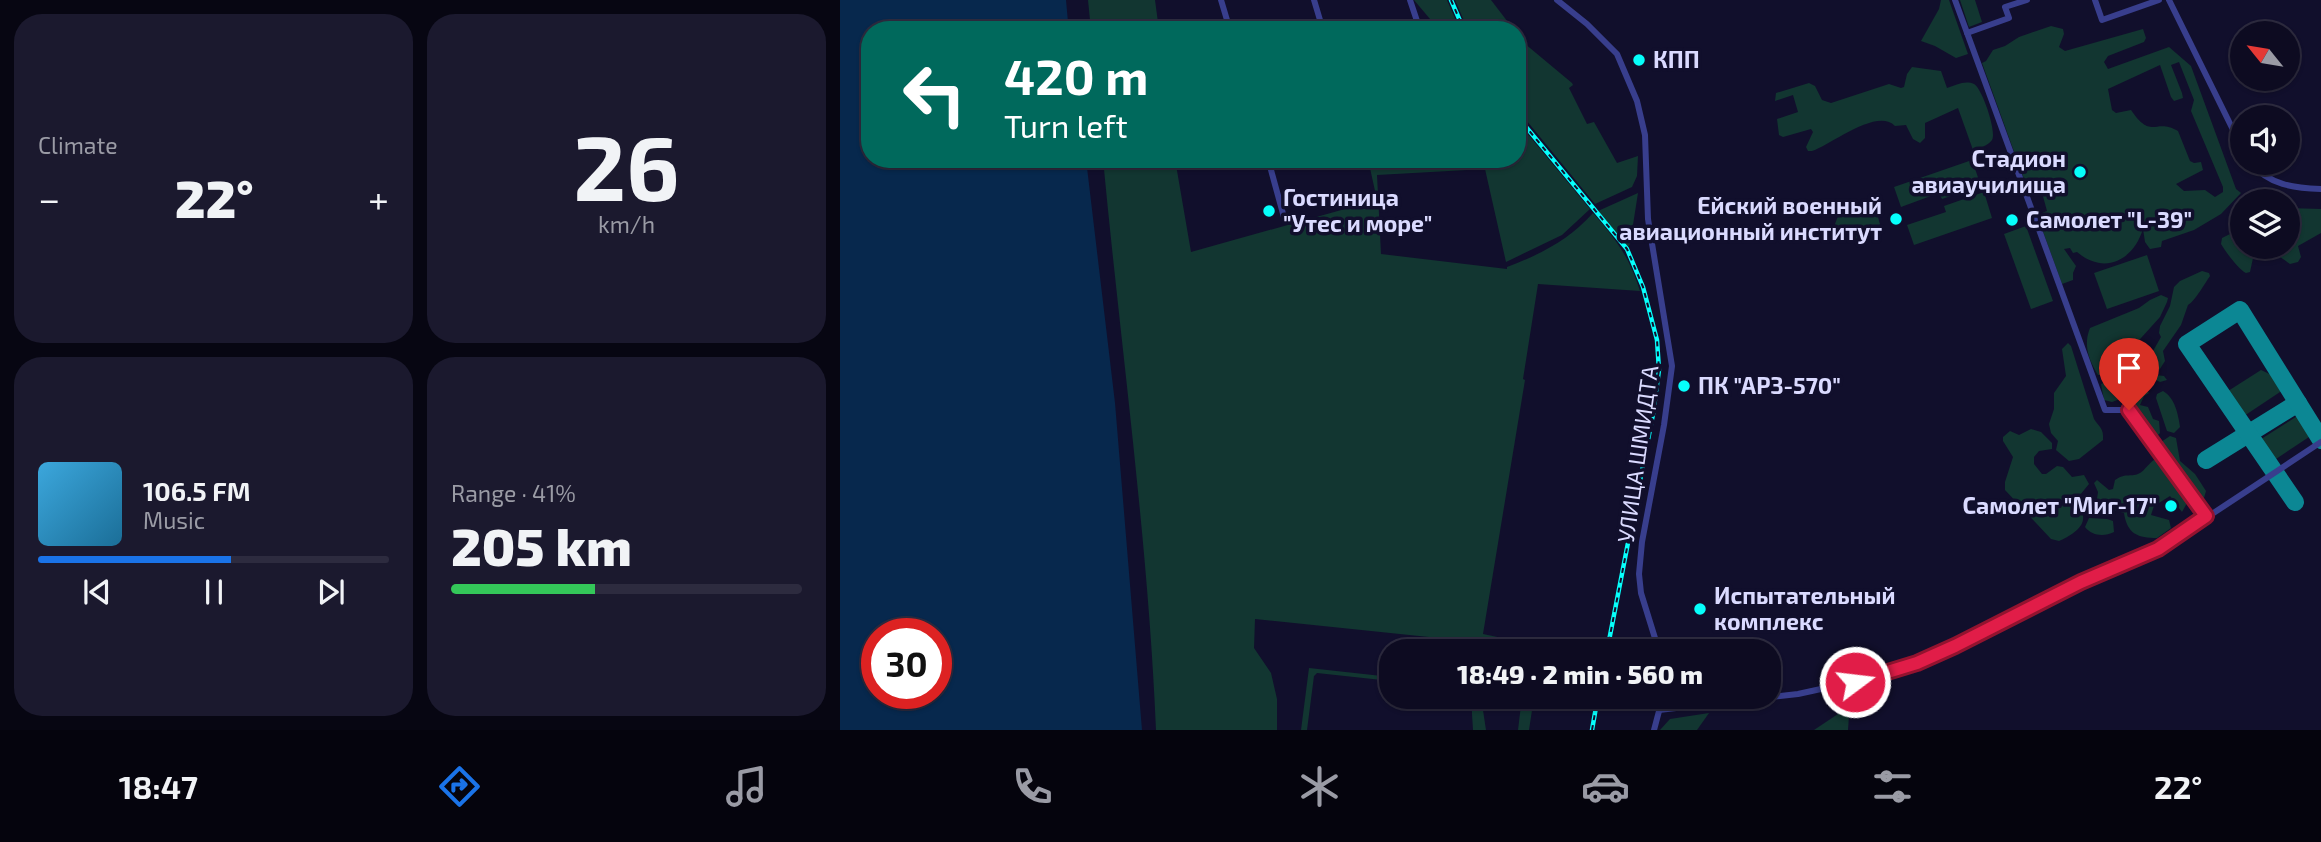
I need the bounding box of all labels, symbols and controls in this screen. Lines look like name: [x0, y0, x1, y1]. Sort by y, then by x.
north arrow: [2230, 21, 2300, 91]
map controls: [2230, 21, 2300, 259]
place label: КПП: [1653, 45, 1700, 73]
text: 420 m: [1004, 46, 1148, 105]
icon: left: [889, 49, 980, 140]
marker: КПП: [1631, 52, 1647, 68]
button: sound: [2230, 105, 2300, 175]
text: Turn left: [1004, 106, 1128, 144]
text: 26: [573, 110, 680, 219]
text: Climate: [38, 131, 118, 159]
place label: Стадион авиаучилища: [1911, 144, 2066, 198]
marker: Стадион авиаучилища: [2072, 164, 2088, 180]
text: 22°: [175, 166, 254, 228]
text: −: [38, 175, 60, 221]
text: +: [368, 175, 389, 221]
place label: Гостиница "Утес и море": [1283, 183, 1432, 237]
button: layers: [2230, 189, 2300, 259]
place label: Ейский военный авиационный институт: [1619, 191, 1882, 245]
marker: Гостиница "Утес и море": [1261, 203, 1277, 219]
place label: Самолет "L-39": [2026, 205, 2192, 233]
text: km/h: [598, 210, 655, 238]
marker: Ейский военный авиационный институт: [1888, 211, 1904, 227]
marker: Самолет "L-39": [2004, 212, 2020, 228]
pin: [2099, 338, 2159, 410]
icon: arrive: [2110, 349, 2148, 387]
street label: УЛИЦА ШМИДТА: [1611, 363, 1663, 544]
place label: ПК "АРЗ-570": [1698, 371, 1841, 399]
marker: ПК "АРЗ-570": [1676, 378, 1692, 394]
text: 106.5 FM: [143, 475, 251, 506]
text: Range · 41%: [451, 479, 576, 507]
place label: Самолет "Миг-17": [1963, 491, 2157, 519]
marker: Самолет "Миг-17": [2163, 498, 2179, 514]
text: Music: [143, 506, 205, 534]
text: 205 km: [451, 514, 632, 576]
icon: previous: [78, 573, 116, 611]
icon: pause: [195, 573, 233, 611]
icon: next: [312, 573, 350, 611]
place label: Испытательный комплекс: [1714, 581, 1896, 635]
marker: Испытательный комплекс: [1692, 601, 1708, 617]
speed limit sign: 30: [861, 618, 952, 709]
position arrow: [1818, 645, 1892, 719]
text: 18:49 · 2 min · 560 m: [1457, 658, 1703, 689]
icon: directions: [435, 762, 484, 811]
icon: music: [722, 762, 771, 811]
icon: phone: [1008, 762, 1057, 811]
icon: climate: [1295, 762, 1344, 811]
icon: car: [1581, 762, 1630, 811]
icon: filters: [1868, 762, 1917, 811]
text: 18:47: [119, 767, 198, 805]
text: 22°: [2154, 767, 2202, 805]

